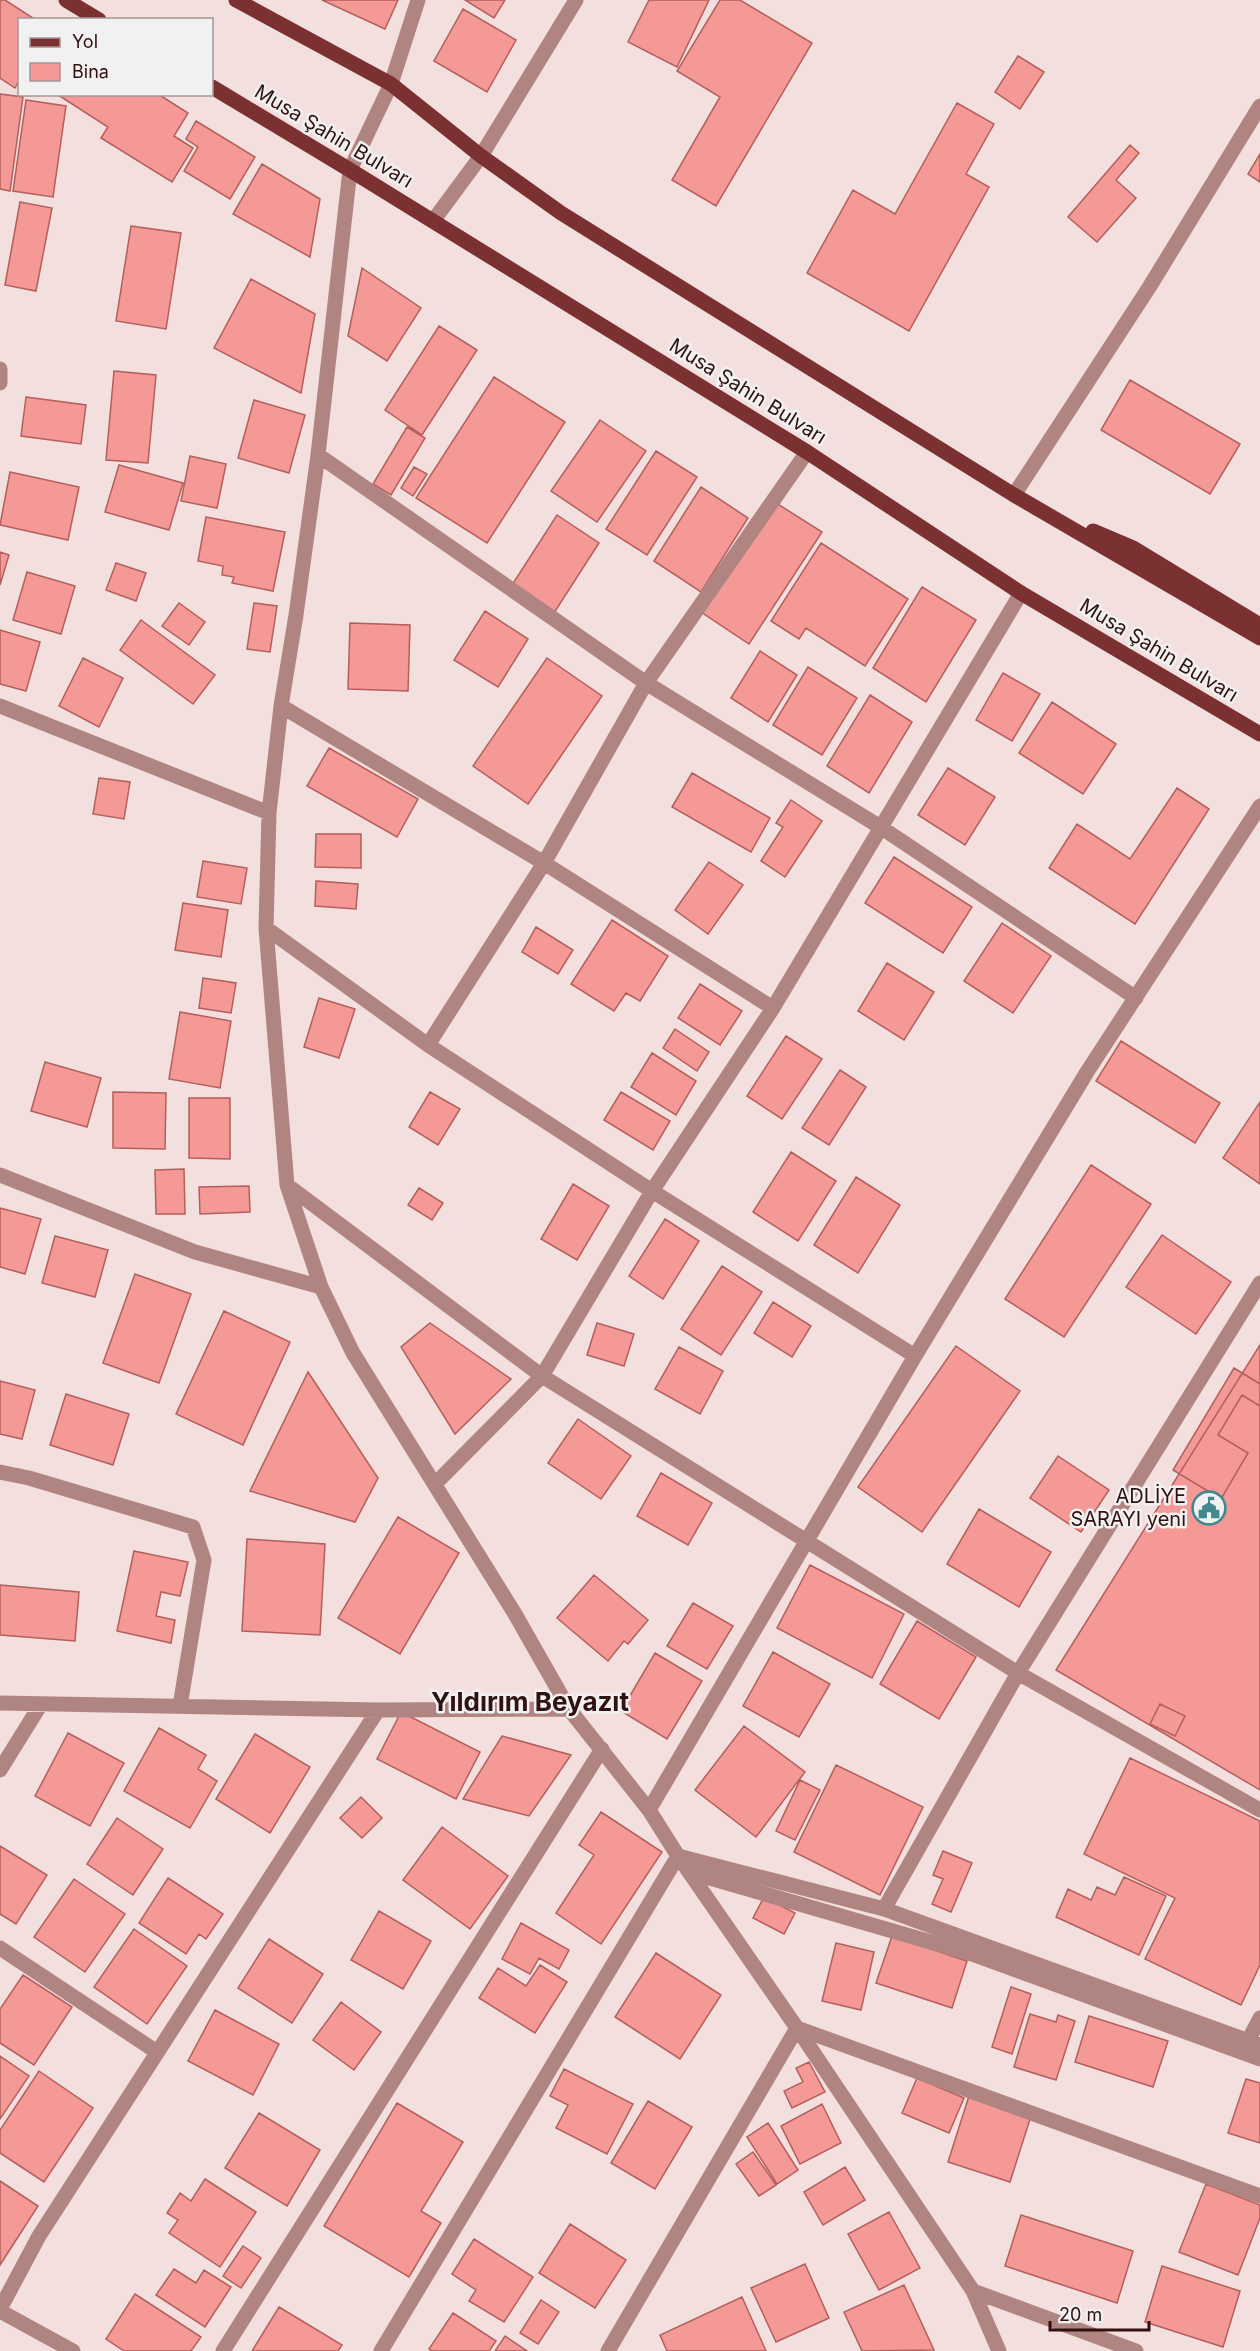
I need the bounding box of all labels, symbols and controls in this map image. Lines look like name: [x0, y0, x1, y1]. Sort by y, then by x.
legend: [18, 18, 213, 96]
text: Yol: [72, 31, 98, 52]
text: Bina: [72, 61, 109, 82]
street label: Musa Şahin Bulvarı: [251, 79, 417, 193]
street label: Musa Şahin Bulvarı: [665, 333, 831, 449]
street label: Musa Şahin Bulvarı: [1076, 593, 1242, 707]
place label: ADLİYE SARAYI yeni: [1070, 1483, 1186, 1531]
public building icon: ADLİYE SARAYI yeni: [1191, 1490, 1227, 1526]
district label: Yıldırım Beyazıt: [431, 1686, 629, 1717]
scale bar: [1050, 2294, 1149, 2332]
text: 20 m: [1059, 2304, 1102, 2325]

